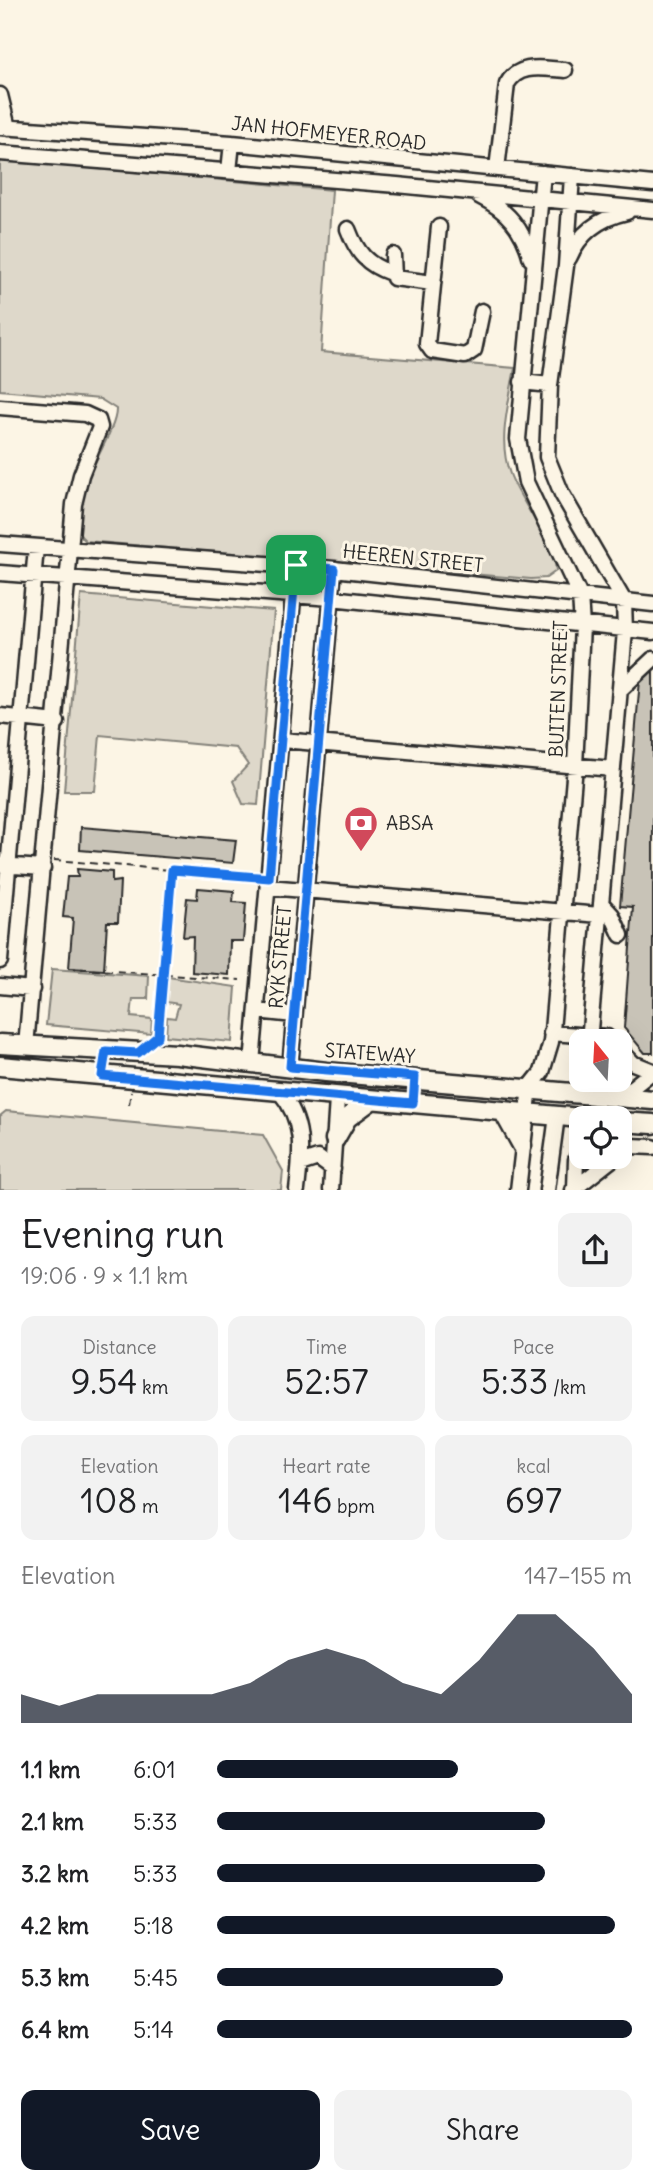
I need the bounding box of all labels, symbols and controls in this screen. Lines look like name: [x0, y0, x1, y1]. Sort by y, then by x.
street label: JAN HOFMEYER ROAD: [230, 111, 428, 155]
pin: [266, 535, 326, 595]
street label: HEEREN STREET: [341, 539, 485, 577]
icon: arrive: [277, 546, 315, 584]
street label: BUITEN STREET: [544, 620, 572, 758]
bank icon: ABSA: [342, 804, 380, 853]
place label: ABSA: [386, 811, 433, 835]
street label: RYK STREET: [264, 904, 296, 1010]
north arrow: [569, 1029, 632, 1092]
map controls: [569, 1029, 632, 1169]
street label: STATEWAY: [324, 1038, 417, 1068]
button: locate: [569, 1106, 632, 1169]
text: Evening run: [21, 1211, 224, 1258]
button: share: [558, 1213, 632, 1287]
text: 19:06 · 9 × 1.1 km: [21, 1261, 188, 1290]
text: Distance: [82, 1335, 157, 1359]
text: Time: [306, 1335, 347, 1359]
text: Pace: [513, 1335, 554, 1359]
text: 9.54: [71, 1359, 138, 1403]
text: 52:57: [284, 1359, 369, 1403]
text: 5:33: [481, 1359, 549, 1403]
text: km: [138, 1375, 168, 1399]
text: /km: [549, 1375, 586, 1399]
text: Elevation: [81, 1454, 158, 1478]
text: Heart rate: [282, 1454, 371, 1478]
text: kcal: [516, 1454, 551, 1478]
text: 108: [80, 1478, 137, 1522]
text: 146: [278, 1478, 332, 1522]
text: 697: [505, 1478, 562, 1522]
text: m: [137, 1494, 159, 1518]
text: bpm: [332, 1494, 375, 1518]
text: Elevation: [21, 1561, 115, 1590]
text: 147–155 m: [524, 1561, 632, 1590]
text: 1.1 km: [21, 1755, 80, 1784]
text: 6:01: [133, 1755, 176, 1784]
text: 2.1 km: [21, 1807, 84, 1836]
text: 5:33: [133, 1807, 178, 1836]
text: 3.2 km: [21, 1859, 89, 1888]
text: 5:33: [133, 1859, 178, 1888]
text: 4.2 km: [21, 1911, 89, 1940]
text: 5:18: [133, 1911, 174, 1940]
text: 5.3 km: [21, 1963, 89, 1992]
text: 5:45: [133, 1963, 178, 1992]
text: 6.4 km: [21, 2015, 89, 2044]
text: 5:14: [133, 2015, 174, 2044]
button: Save: [21, 2090, 320, 2170]
button: Share: [334, 2090, 632, 2170]

